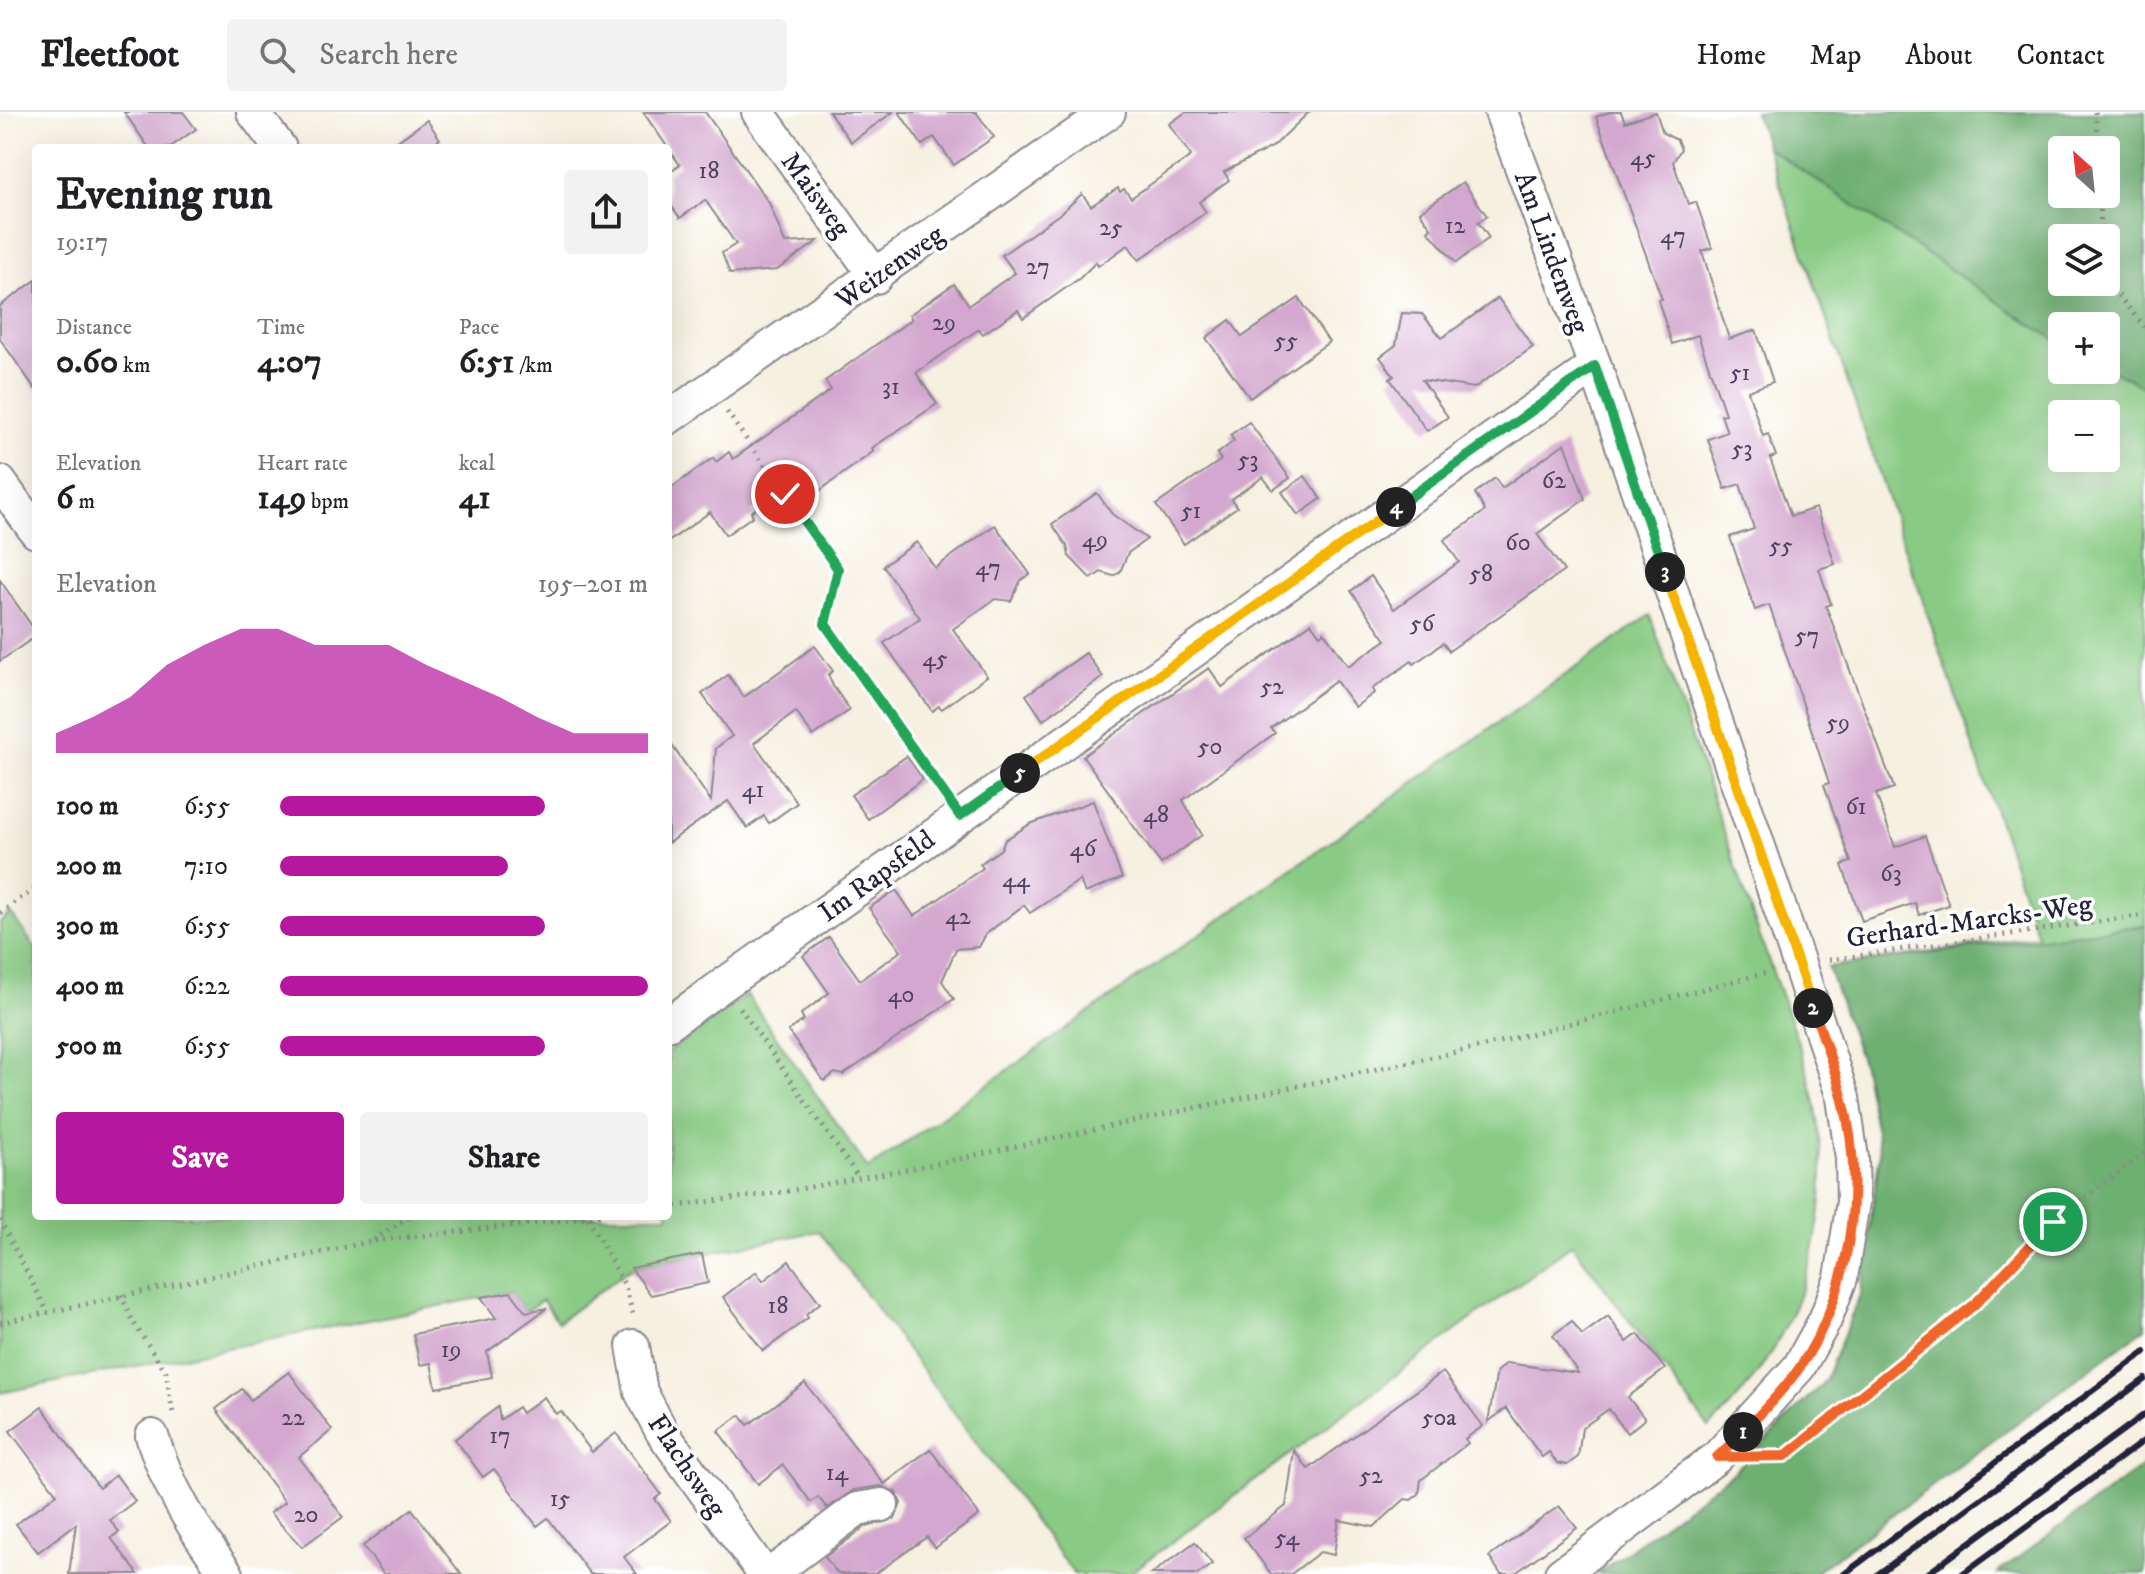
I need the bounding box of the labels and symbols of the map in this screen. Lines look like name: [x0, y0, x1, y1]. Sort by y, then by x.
north arrow: [2048, 136, 2120, 208]
house number: 45: [1630, 143, 1656, 173]
street label: Maisweg: [773, 145, 859, 245]
house number: 18: [699, 156, 719, 186]
street label: Am Lindenweg: [1506, 167, 1597, 339]
house number: 12: [1445, 211, 1466, 241]
house number: 25: [1099, 213, 1123, 243]
street label: Weizenweg: [828, 217, 951, 318]
house number: 47: [1660, 221, 1686, 251]
house number: 27: [1026, 252, 1050, 282]
house number: 29: [932, 308, 956, 338]
house number: 55: [1274, 326, 1298, 356]
house number: 51: [1730, 358, 1750, 388]
house number: 31: [882, 372, 900, 402]
house number: 53: [1732, 434, 1752, 464]
house number: 53: [1238, 445, 1258, 475]
pin: [751, 460, 819, 528]
house number: 62: [1542, 466, 1566, 496]
pin: 4: [1376, 487, 1416, 527]
house number: 51: [1181, 496, 1201, 526]
house number: 49: [1082, 525, 1108, 555]
house number: 60: [1505, 528, 1531, 558]
house number: 55: [1769, 531, 1793, 561]
pin: 3: [1645, 552, 1685, 592]
house number: 47: [975, 553, 1001, 583]
house number: 58: [1469, 559, 1493, 589]
house number: 56: [1410, 609, 1436, 639]
house number: 57: [1795, 621, 1819, 651]
house number: 45: [922, 644, 948, 674]
house number: 52: [1260, 672, 1284, 702]
house number: 59: [1826, 708, 1850, 738]
house number: 50: [1198, 732, 1222, 762]
pin: 5: [1000, 753, 1040, 793]
house number: 41: [742, 775, 764, 805]
house number: 61: [1845, 792, 1867, 822]
house number: 48: [1143, 800, 1169, 830]
street label: Im Rapsfeld: [812, 822, 942, 930]
house number: 46: [1070, 834, 1098, 864]
house number: 63: [1880, 859, 1902, 889]
house number: 44: [1002, 865, 1031, 895]
street label: Gerhard-Marcks-Weg: [1844, 887, 2095, 956]
house number: 42: [945, 902, 971, 932]
house number: 40: [888, 980, 914, 1010]
pin: 2: [1793, 988, 1833, 1028]
pin: [2019, 1188, 2087, 1256]
house number: 18: [768, 1291, 788, 1321]
house number: 19: [441, 1335, 461, 1365]
house number: 22: [281, 1403, 305, 1433]
house number: 50a: [1421, 1403, 1457, 1433]
street label: Flachsweg: [640, 1408, 734, 1524]
pin: 1: [1723, 1412, 1763, 1452]
house number: 17: [489, 1421, 511, 1451]
house number: 14: [826, 1458, 849, 1488]
house number: 52: [1359, 1461, 1383, 1491]
house number: 15: [550, 1484, 570, 1514]
house number: 20: [294, 1500, 318, 1530]
house number: 54: [1275, 1523, 1300, 1553]

